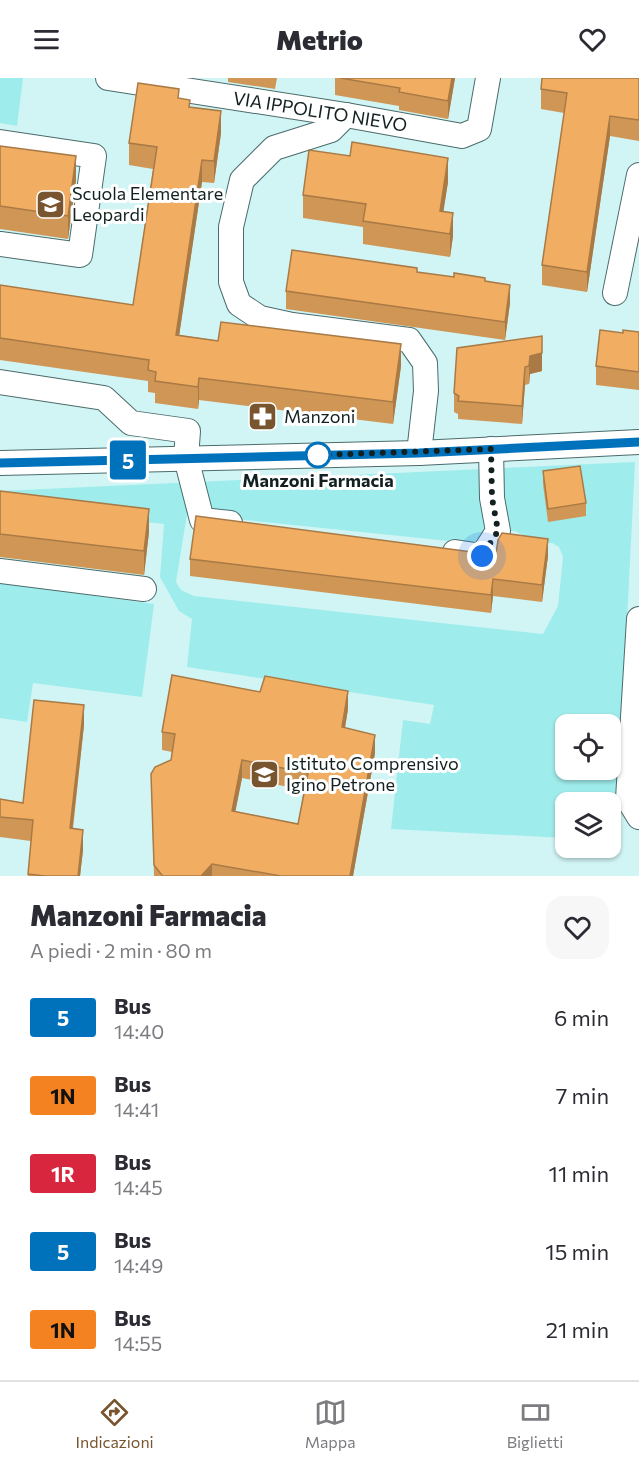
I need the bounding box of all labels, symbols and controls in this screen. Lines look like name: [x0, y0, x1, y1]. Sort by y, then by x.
icon: menu: [30, 23, 63, 56]
text: Metrio: [276, 23, 363, 56]
icon: heart: [576, 23, 609, 56]
street label: VIA IPPOLITO NIEVO: [232, 86, 409, 136]
place label: Scuola Elementare Leopardi: [72, 182, 223, 225]
school or university icon: Scuola Elementare Leopardi: [35, 188, 67, 220]
pharmacy icon: Manzoni: [247, 401, 279, 433]
place label: Manzoni: [284, 405, 355, 427]
line badge: 5: [108, 440, 148, 479]
marker: Manzoni Farmacia: [305, 442, 331, 468]
text: 5: [122, 448, 134, 473]
place label: Manzoni Farmacia: [242, 469, 394, 491]
your location: [467, 541, 497, 571]
map controls: [555, 714, 621, 858]
button: locate: [555, 714, 621, 780]
place label: Istituto Comprensivo Igino Petrone: [286, 752, 459, 795]
school or university icon: Istituto Comprensivo Igino Petrone: [249, 758, 281, 790]
button: layers: [555, 792, 621, 858]
button: heart: [546, 896, 609, 959]
text: Manzoni Farmacia: [30, 898, 266, 932]
text: A piedi · 2 min · 80 m: [30, 938, 212, 962]
text: Bus: [114, 992, 151, 1019]
text: 6 min: [554, 1004, 609, 1031]
text: 5: [57, 1005, 69, 1030]
text: 14:40: [114, 1019, 164, 1043]
text: Bus: [114, 1070, 151, 1097]
text: 7 min: [556, 1082, 609, 1109]
text: 1N: [50, 1083, 76, 1108]
text: 14:41: [114, 1097, 159, 1121]
text: Bus: [114, 1148, 151, 1175]
text: 11 min: [549, 1160, 609, 1187]
text: 1R: [51, 1161, 75, 1186]
text: 14:45: [114, 1175, 163, 1199]
text: Bus: [114, 1226, 151, 1253]
text: 15 min: [545, 1238, 609, 1265]
text: 5: [57, 1239, 69, 1264]
text: 14:49: [114, 1253, 163, 1277]
text: Bus: [114, 1304, 151, 1331]
text: 21 min: [546, 1316, 609, 1343]
text: 1N: [50, 1317, 76, 1342]
text: 14:55: [114, 1331, 162, 1355]
tab: Indicazioni: [76, 1396, 154, 1451]
tab: Mappa: [305, 1396, 356, 1451]
tab: Biglietti: [507, 1396, 563, 1451]

